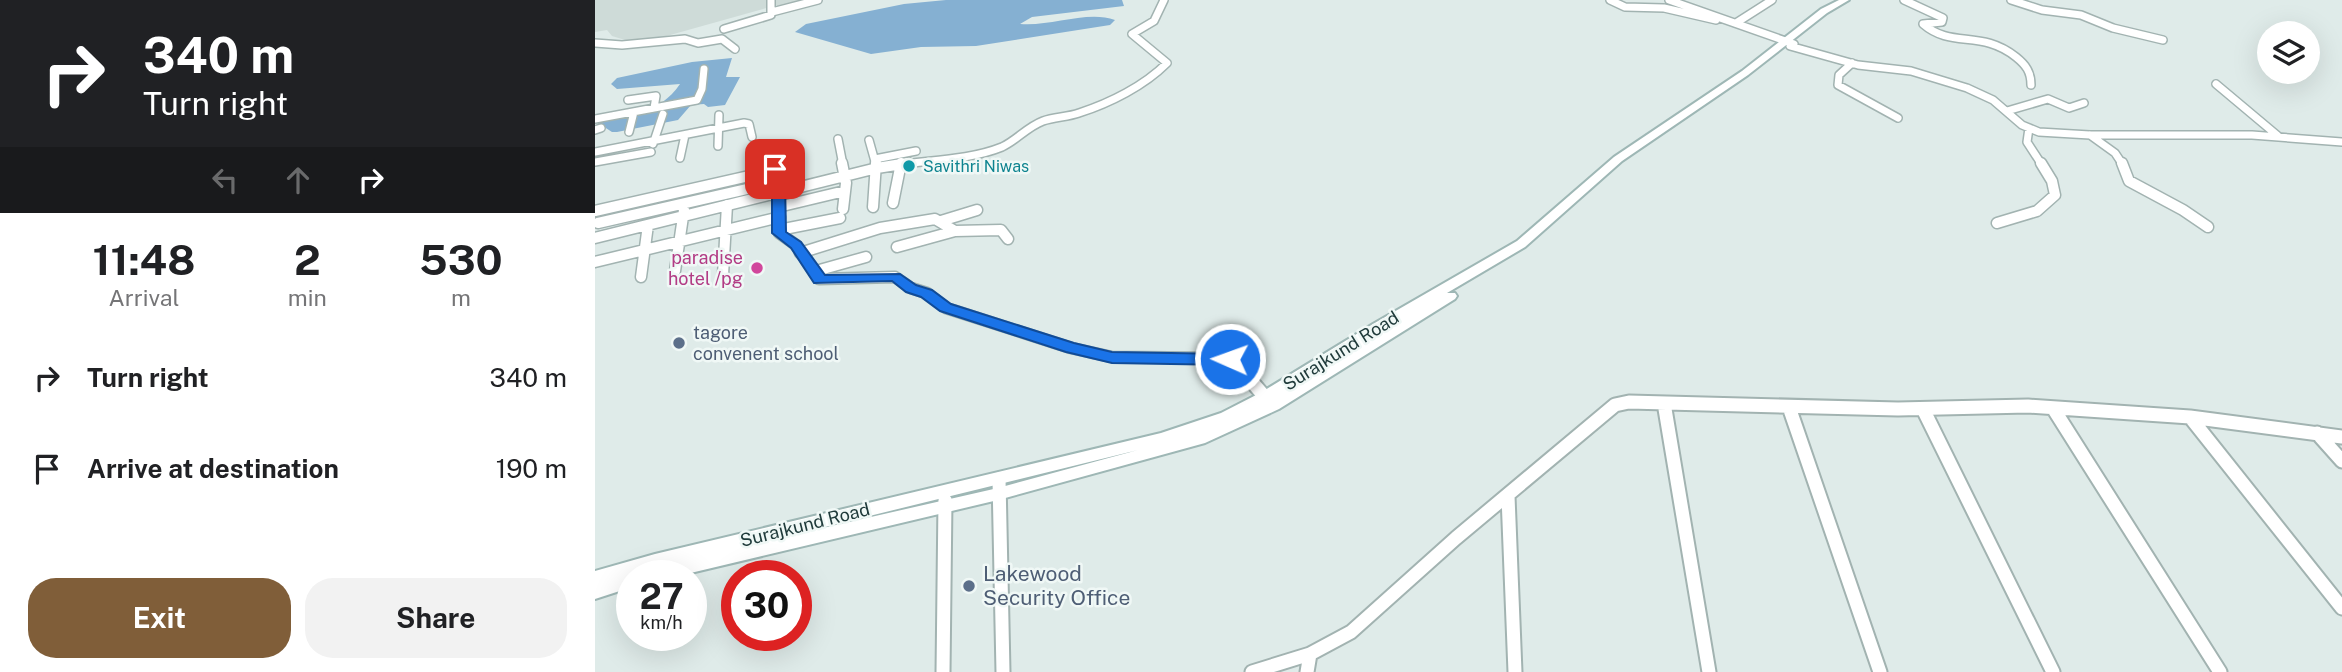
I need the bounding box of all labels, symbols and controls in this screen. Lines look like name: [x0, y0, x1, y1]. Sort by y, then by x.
map controls: [2257, 21, 2320, 84]
button: layers: [2257, 21, 2320, 84]
text: 340 m: [143, 26, 294, 84]
icon: right: [28, 28, 119, 119]
text: Turn right: [143, 85, 288, 122]
pin: [745, 139, 805, 199]
icon: arrive: [756, 150, 794, 188]
place label: Savithri Niwas: [923, 157, 1029, 176]
marker: Savithri Niwas: [901, 158, 917, 174]
icon: left: [206, 161, 244, 199]
icon: ahead: [279, 161, 317, 199]
icon: right: [352, 161, 390, 199]
text: 11:48: [92, 235, 195, 284]
text: 2: [294, 235, 321, 284]
text: 530: [419, 235, 503, 284]
place label: paradise hotel /pg: [668, 247, 743, 289]
marker: paradise hotel /pg: [749, 260, 765, 276]
text: Arrival: [108, 284, 179, 311]
text: min: [288, 284, 327, 311]
text: m: [451, 284, 471, 311]
street label: Surajkund Road: [1279, 307, 1403, 395]
place label: tagore convenent school: [693, 322, 839, 364]
position arrow: [1193, 322, 1267, 396]
marker: tagore convenent school: [671, 335, 687, 351]
icon: right: [28, 359, 66, 397]
text: Turn right: [87, 362, 209, 393]
text: 340 m: [490, 362, 567, 393]
icon: arrive: [28, 450, 66, 488]
text: Arrive at destination: [87, 453, 339, 484]
text: 190 m: [496, 453, 567, 484]
street label: Surajkund Road: [738, 498, 872, 551]
speed limit sign: 30: [721, 560, 812, 651]
place label: Lakewood Security Office: [983, 561, 1130, 610]
text: 27: [639, 576, 684, 617]
button: Exit: [28, 578, 291, 658]
button: Share: [305, 578, 567, 658]
marker: Lakewood Security Office: [961, 578, 977, 594]
text: km/h: [640, 612, 683, 633]

